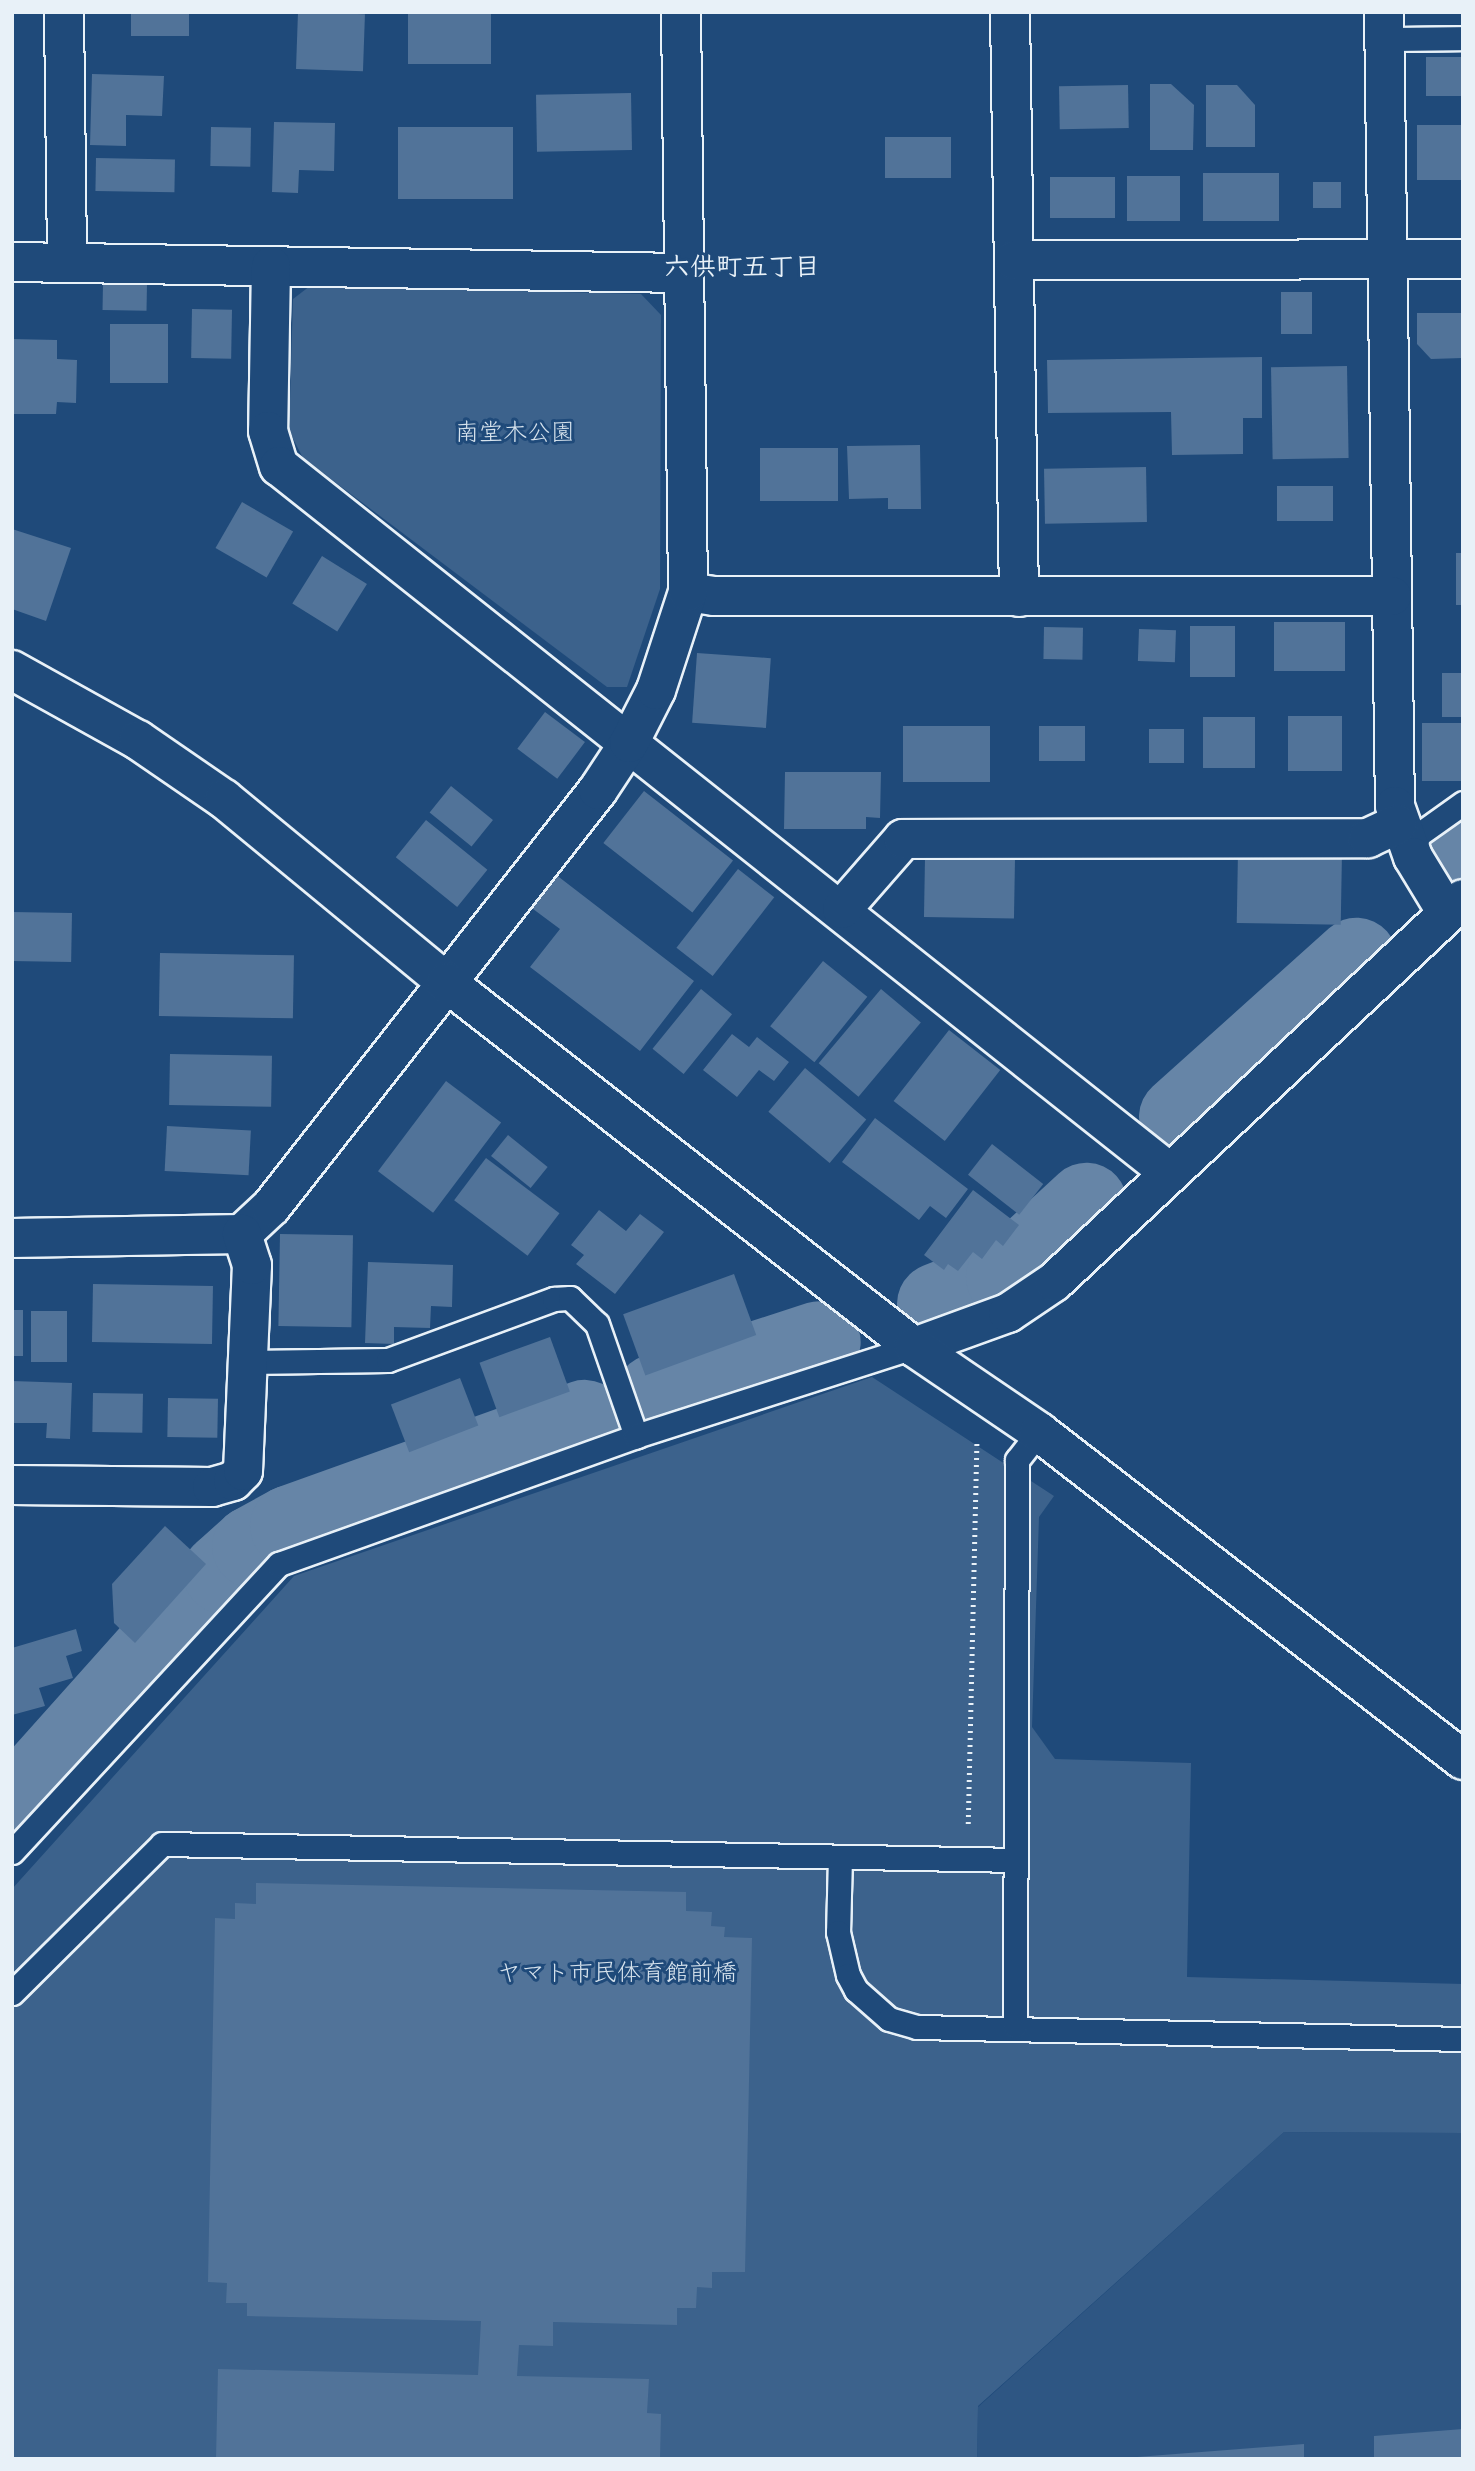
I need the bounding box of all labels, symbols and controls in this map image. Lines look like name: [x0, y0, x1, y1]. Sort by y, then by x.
district label: 六供町五丁目: [664, 254, 820, 286]
park label: 南堂木公園: [455, 422, 575, 450]
park label: ヤマト市民体育館前橋: [497, 1962, 737, 1990]

